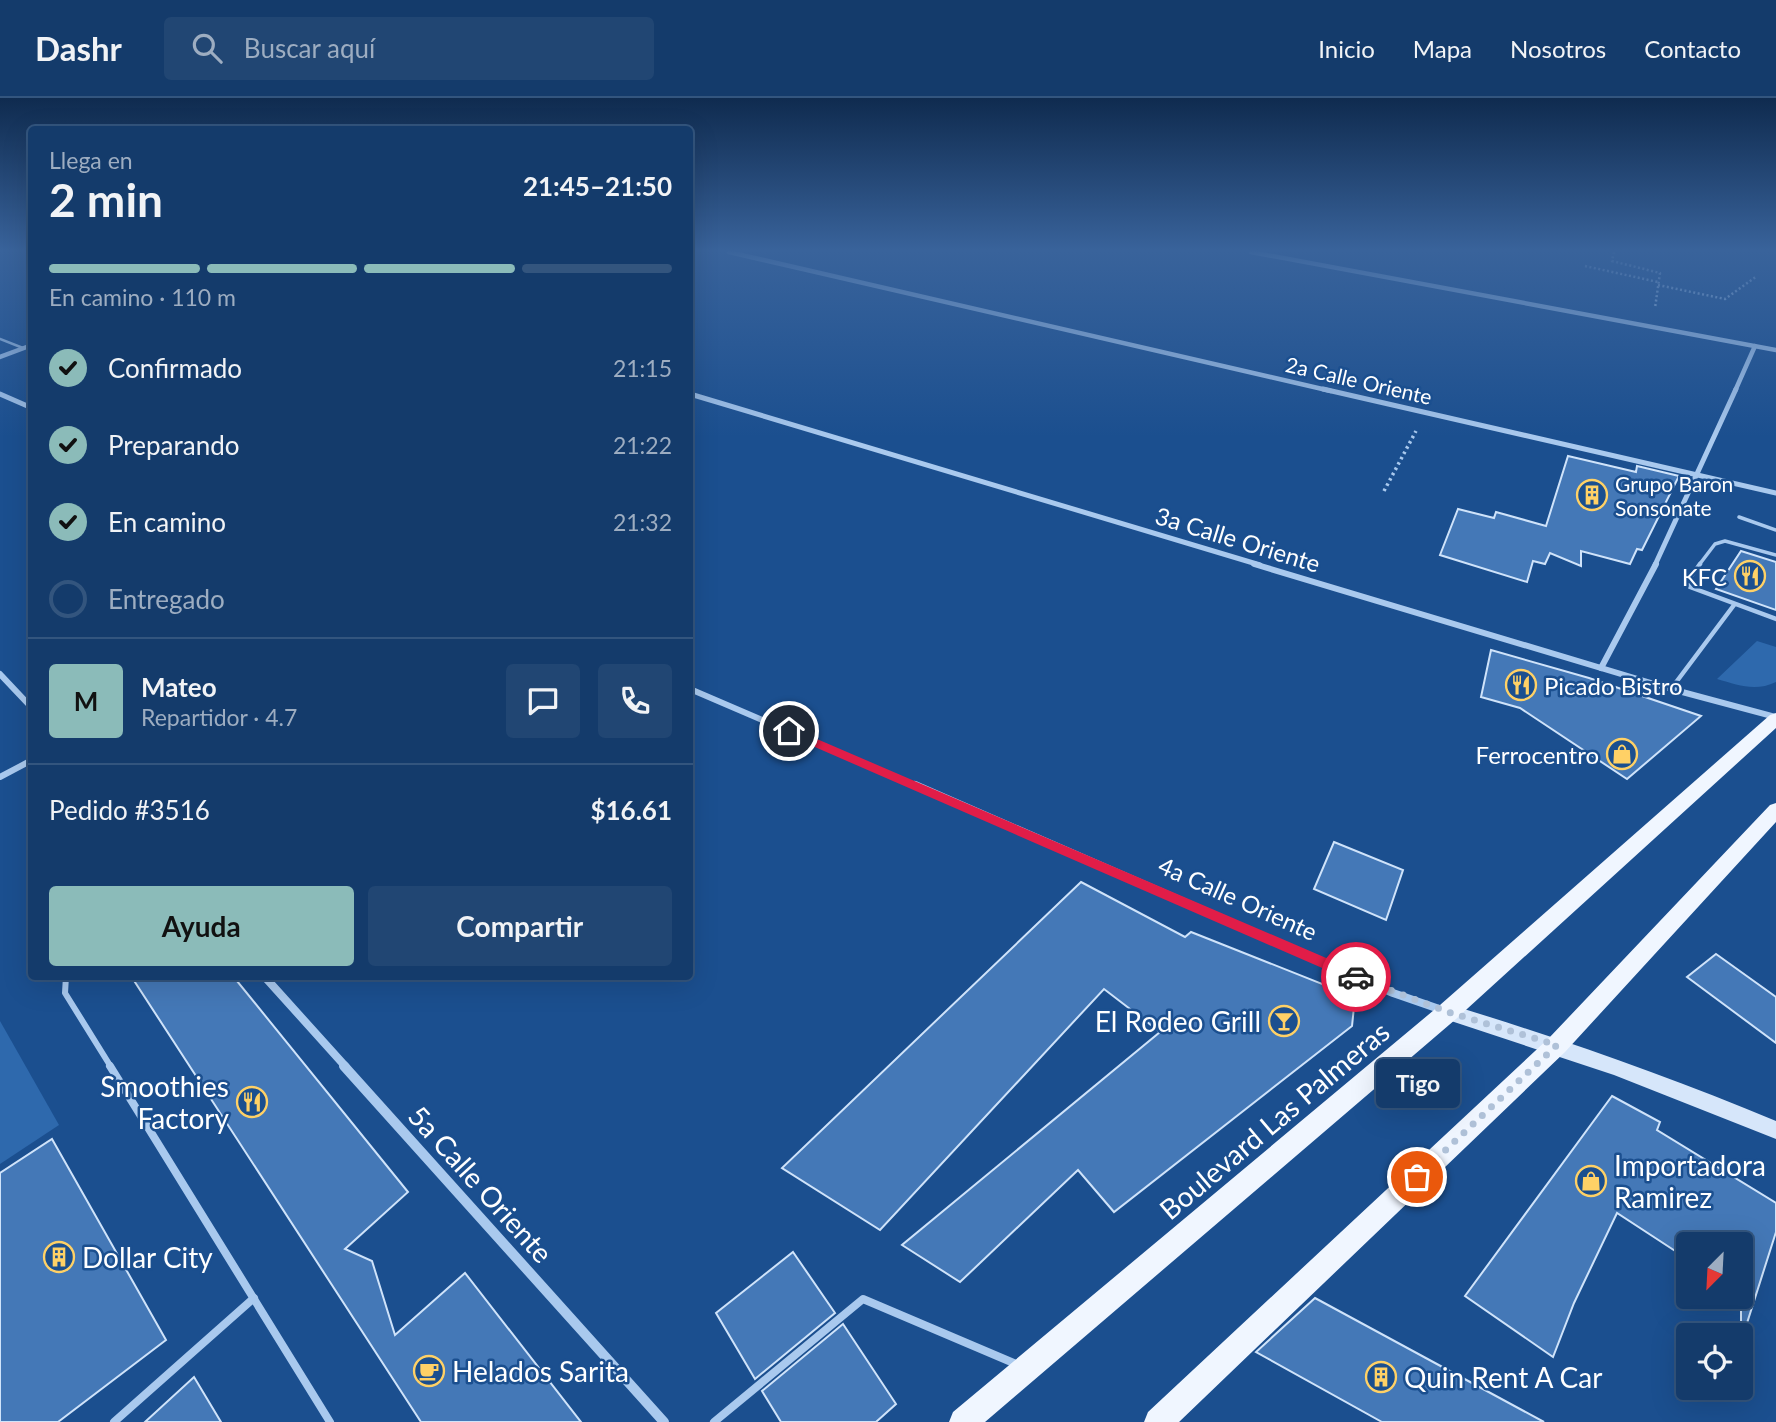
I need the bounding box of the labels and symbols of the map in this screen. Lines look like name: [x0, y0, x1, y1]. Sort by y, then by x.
street label: 2a Calle Oriente: [1283, 351, 1435, 409]
place label: Grupo Baron Sonsonate: [1615, 471, 1733, 520]
building icon: Grupo Baron Sonsonate: [1575, 478, 1609, 512]
street label: 3a Calle Oriente: [1152, 500, 1324, 578]
restaurant icon: KFC: [1733, 559, 1767, 593]
place label: KFC: [1682, 562, 1727, 591]
restaurant icon: Picado Bistro: [1504, 668, 1538, 702]
place label: Picado Bistro: [1544, 671, 1683, 700]
pin: [759, 701, 819, 761]
shop icon: Ferrocentro: [1605, 737, 1639, 771]
place label: Ferrocentro: [1476, 740, 1599, 769]
street label: 4a Calle Oriente: [1154, 850, 1322, 946]
courier: [1321, 942, 1391, 1012]
place label: El Rodeo Grill: [1095, 1004, 1261, 1038]
bar icon: El Rodeo Grill: [1267, 1004, 1301, 1038]
street label: Boulevard Las Palmeras: [1152, 1014, 1396, 1226]
callout: Tigo: [1375, 1058, 1459, 1107]
place label: Smoothies Factory: [100, 1069, 230, 1135]
restaurant icon: Smoothies Factory: [235, 1085, 269, 1119]
street label: 5a Calle Oriente: [402, 1099, 560, 1269]
pin: [1387, 1147, 1447, 1207]
place label: Importadora Ramirez: [1614, 1148, 1766, 1214]
shop icon: Importadora Ramirez: [1574, 1164, 1608, 1198]
north arrow: [1676, 1232, 1754, 1309]
building icon: Dollar City: [42, 1240, 76, 1274]
place label: Dollar City: [82, 1240, 213, 1274]
cafe icon: Helados Sarita: [412, 1354, 446, 1388]
place label: Helados Sarita: [452, 1354, 629, 1388]
building icon: Quin Rent A Car: [1364, 1360, 1398, 1394]
place label: Quin Rent A Car: [1404, 1360, 1602, 1394]

